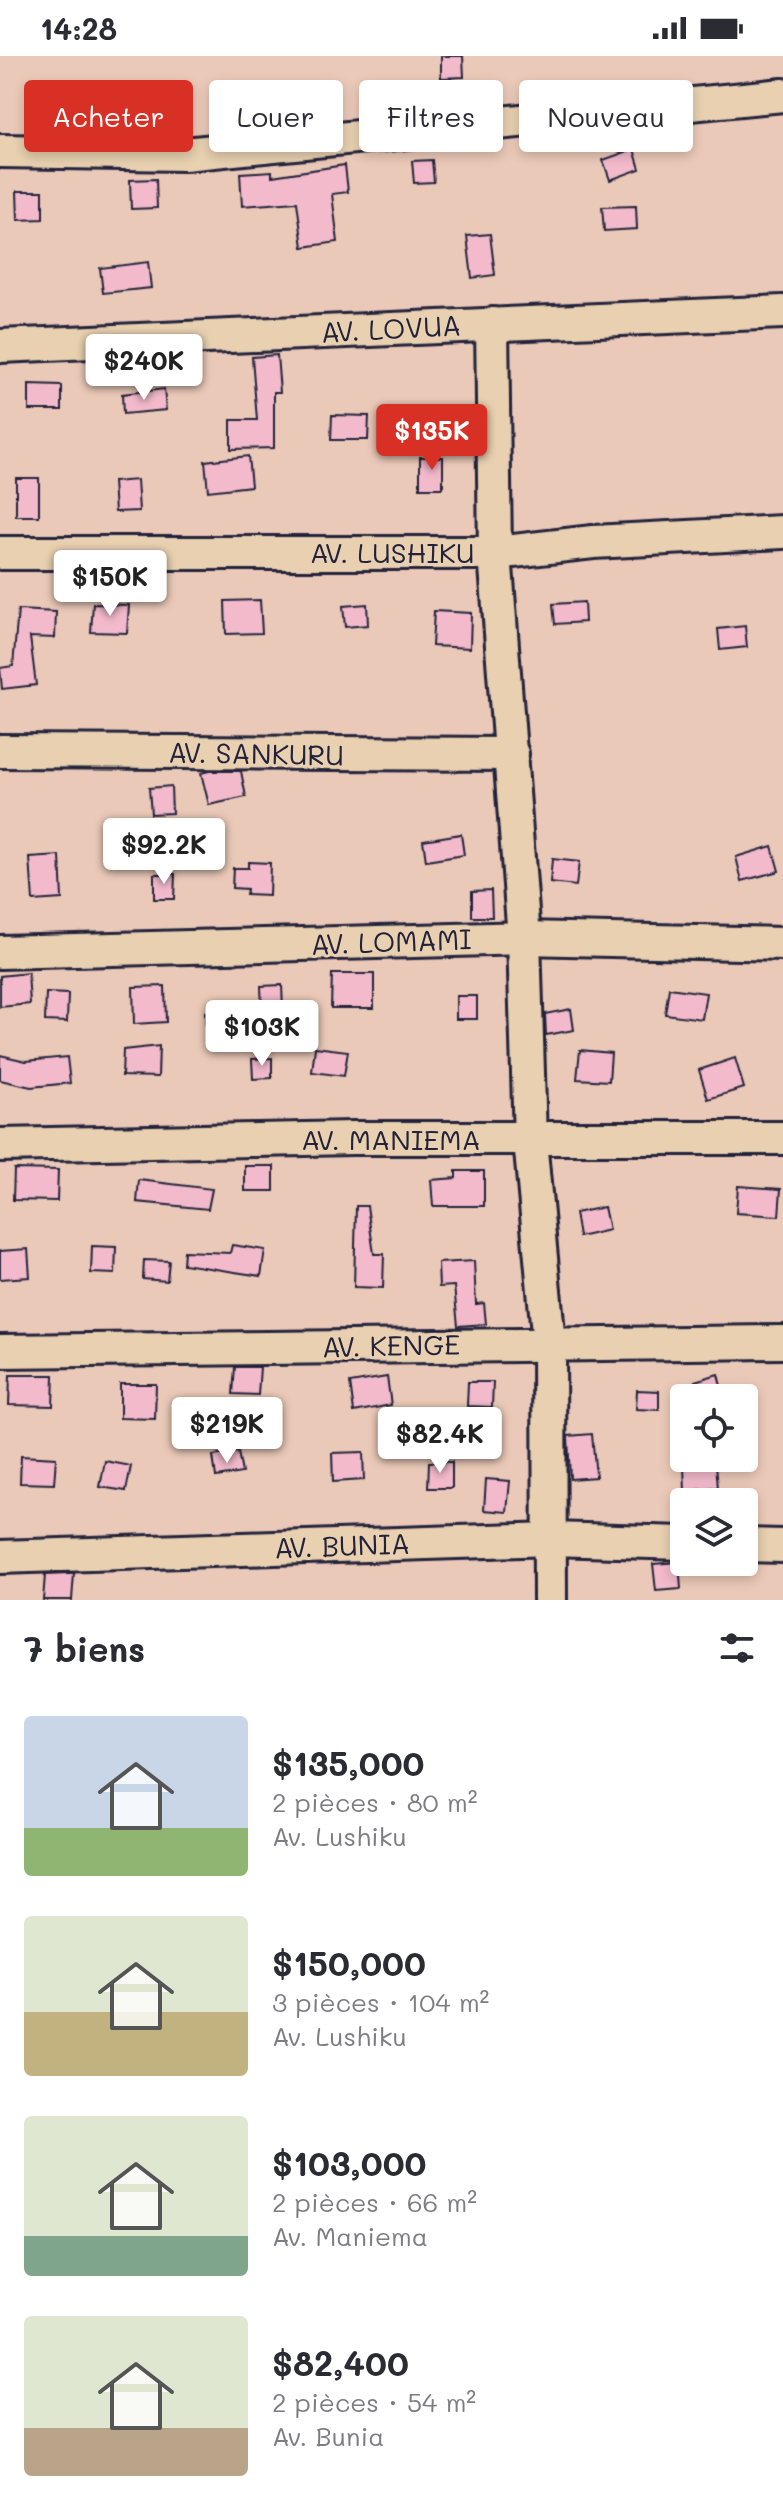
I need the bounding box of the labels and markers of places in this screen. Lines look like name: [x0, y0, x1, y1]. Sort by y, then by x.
pin: $240K: [88, 334, 200, 402]
pin: $135K: [376, 404, 488, 472]
pin: $150K: [54, 550, 166, 618]
pin: $92.2K: [99, 818, 229, 886]
pin: $103K: [206, 1000, 318, 1068]
pin: $219K: [171, 1397, 283, 1465]
pin: $82.4K: [375, 1407, 505, 1475]

